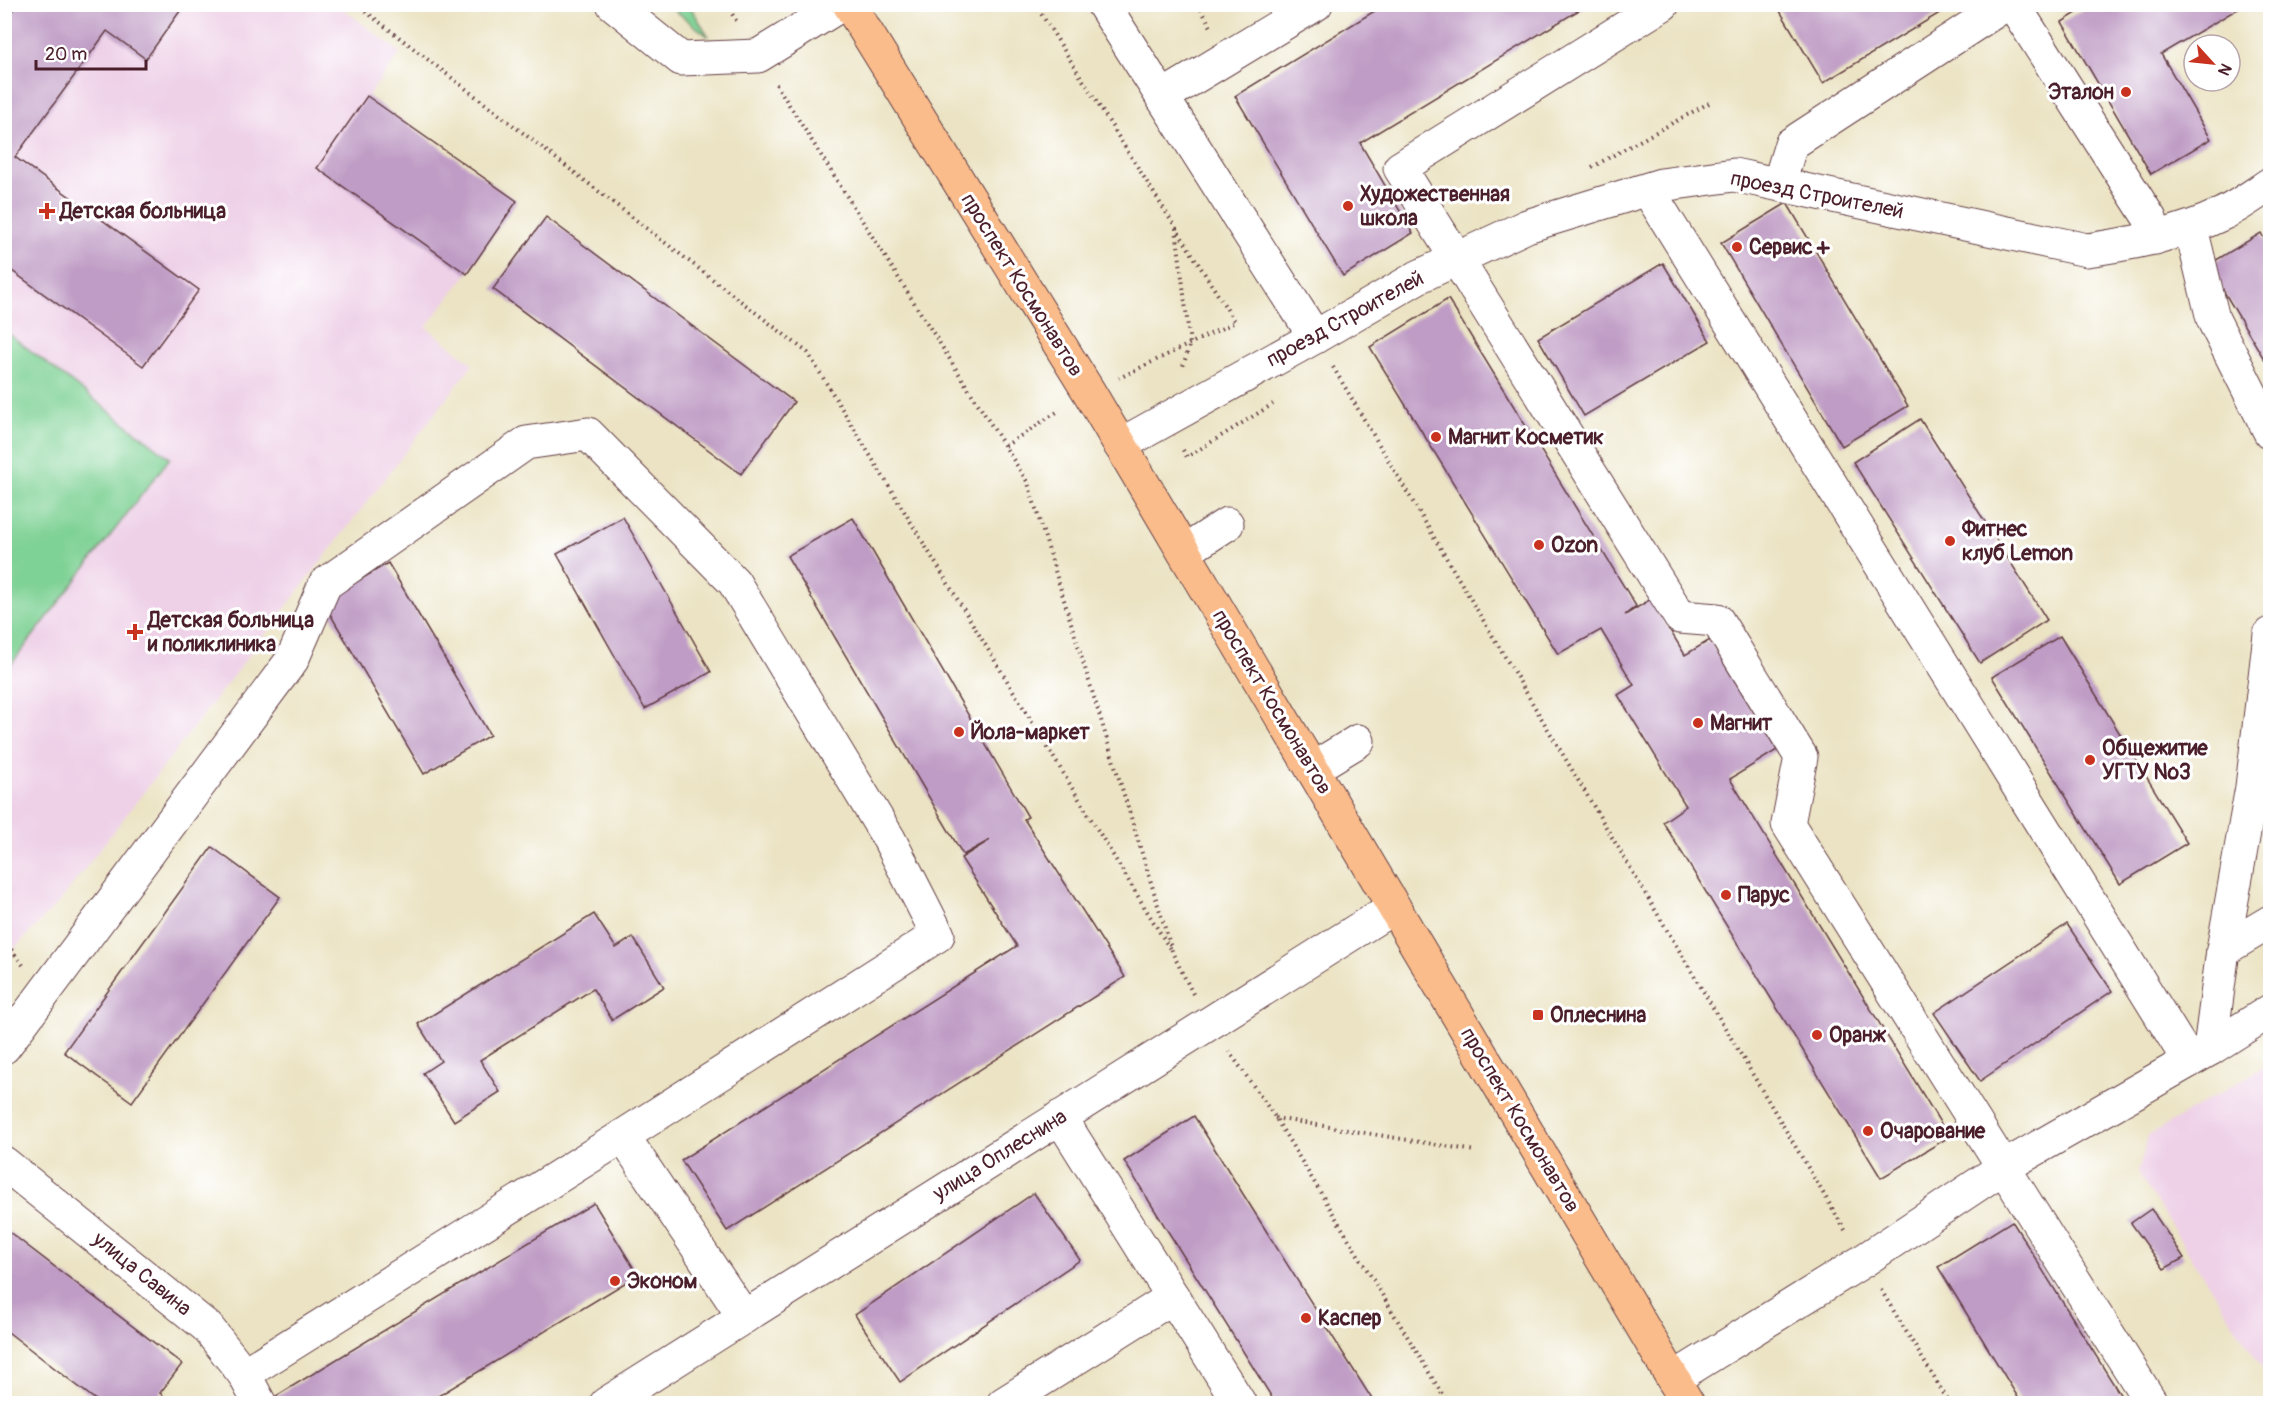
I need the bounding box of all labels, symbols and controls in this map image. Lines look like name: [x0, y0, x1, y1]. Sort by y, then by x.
scale bar: [36, 33, 146, 71]
north arrow: [2182, 33, 2242, 93]
text: 20 m: [45, 43, 87, 66]
text: N: [2213, 60, 2236, 79]
place label: Эталон: [2048, 79, 2114, 106]
marker: Эталон: [2119, 85, 2133, 99]
street label: проезд Строителей: [1728, 165, 1906, 225]
place label: Художественная школа: [1360, 181, 1510, 232]
street label: проспект Космонавтов: [955, 188, 1089, 382]
place label: Детская больница: [58, 198, 226, 225]
marker: Художественная школа: [1341, 199, 1355, 213]
marker: Детская больница: [38, 202, 56, 220]
place label: Сервис +: [1749, 234, 1830, 261]
marker: Сервис +: [1730, 240, 1744, 254]
street label: проезд Строителей: [1262, 265, 1428, 373]
place label: Магнит Косметик: [1448, 424, 1604, 451]
marker: Магнит Косметик: [1429, 430, 1443, 444]
place label: Фитнес клуб Lemon: [1961, 516, 2073, 567]
place label: Ozon: [1551, 532, 1598, 559]
marker: Фитнес клуб Lemon: [1943, 534, 1957, 548]
marker: Ozon: [1532, 538, 1546, 552]
street label: проспект Космонавтов: [1206, 604, 1338, 800]
place label: Детская больница и поликлиника: [146, 607, 314, 658]
marker: Детская больница и поликлиника: [126, 623, 144, 641]
place label: Магнит: [1710, 710, 1773, 737]
marker: Магнит: [1691, 716, 1705, 730]
place label: Йола-маркет: [971, 719, 1090, 746]
marker: Йола-маркет: [952, 725, 966, 739]
place label: Общежитие УГТУ №3: [2102, 735, 2208, 786]
marker: Общежитие УГТУ №3: [2083, 753, 2097, 767]
place label: Парус: [1738, 882, 1790, 909]
marker: Парус: [1719, 888, 1733, 902]
place label: Оплеснина: [1550, 1002, 1646, 1029]
marker: Оплеснина: [1531, 1008, 1545, 1022]
street label: проспект Космонавтов: [1454, 1022, 1586, 1218]
place label: Оранж: [1829, 1022, 1886, 1049]
marker: Оранж: [1810, 1028, 1824, 1042]
street label: улица Оплеснина: [927, 1103, 1072, 1208]
place label: Очарование: [1880, 1118, 1986, 1145]
marker: Очарование: [1861, 1124, 1875, 1138]
street label: улица Савина: [86, 1225, 197, 1322]
place label: Эконом: [627, 1268, 697, 1295]
marker: Эконом: [608, 1274, 622, 1288]
place label: Каспер: [1318, 1305, 1382, 1332]
marker: Каспер: [1299, 1311, 1313, 1325]

